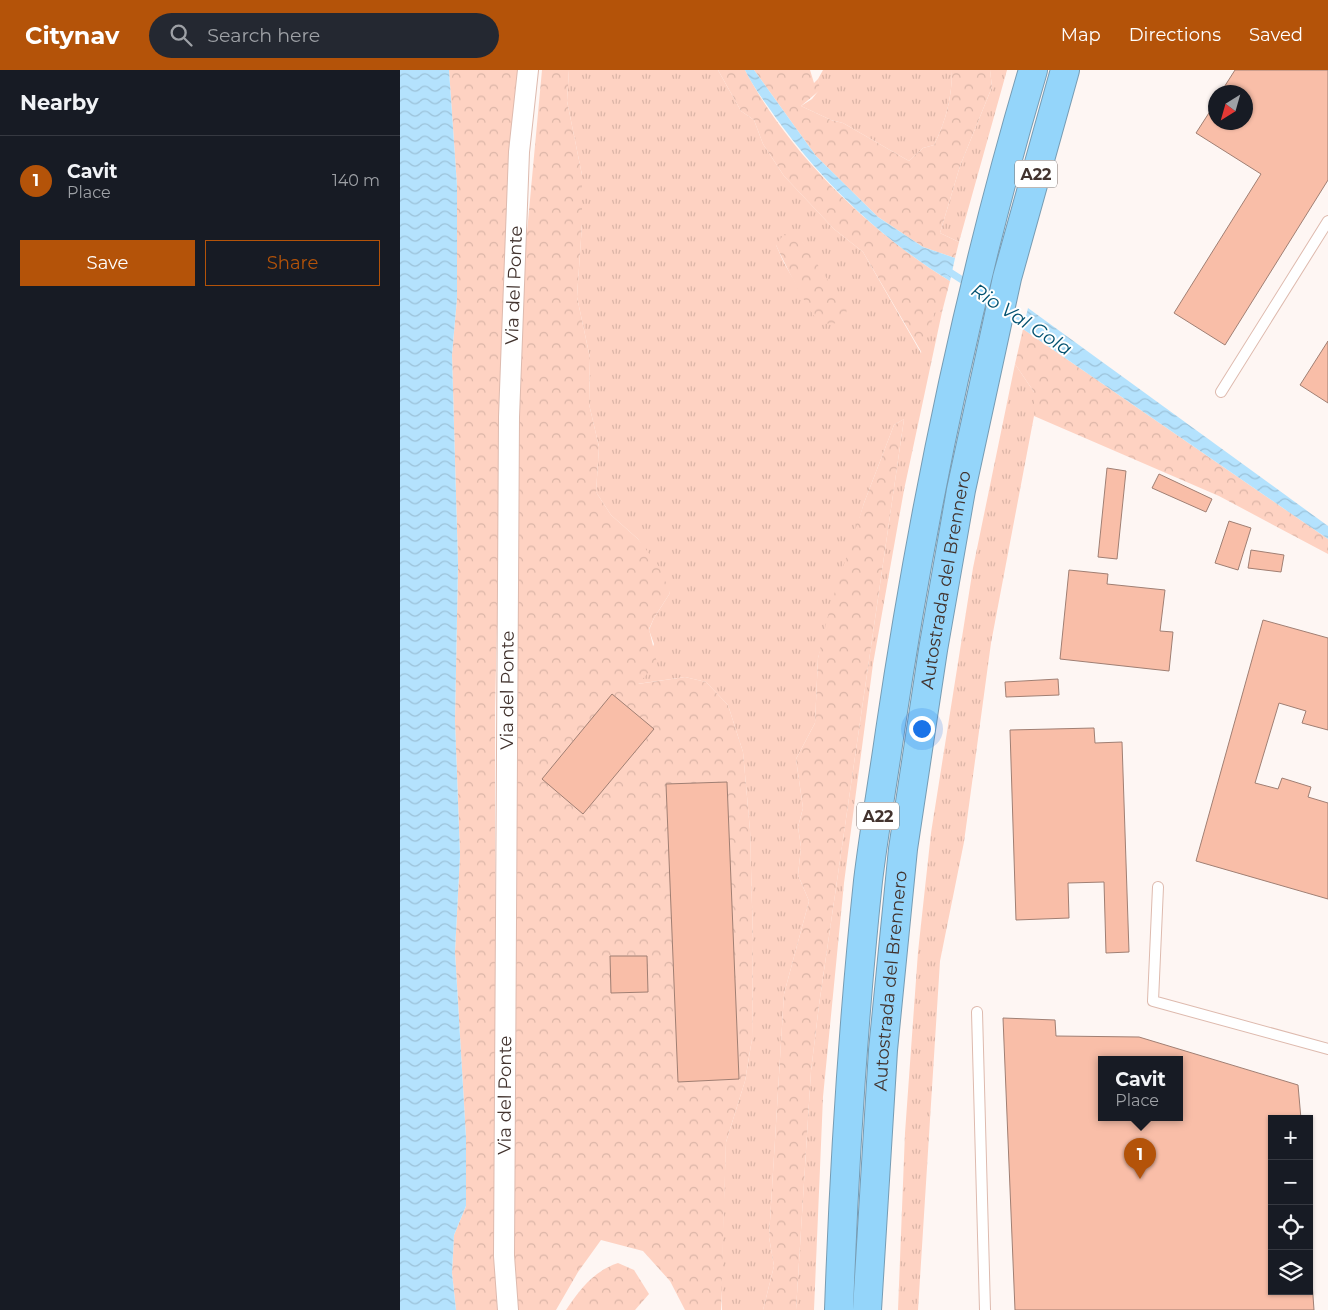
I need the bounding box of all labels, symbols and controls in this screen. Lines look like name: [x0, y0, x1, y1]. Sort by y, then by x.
search box: [149, 13, 499, 58]
text: Citynav: [25, 21, 119, 50]
icon: search: [167, 21, 195, 49]
text: Search here: [207, 24, 320, 47]
text: Map: [1061, 24, 1101, 46]
text: Directions: [1129, 24, 1221, 46]
text: Saved: [1249, 24, 1303, 46]
north arrow: [1208, 85, 1253, 130]
text: Nearby: [20, 90, 99, 115]
text: Cavit: [67, 160, 118, 183]
road number: A22: [1015, 160, 1057, 188]
text: 1: [33, 171, 39, 190]
text: 140 m: [332, 171, 380, 190]
text: Place: [67, 183, 111, 202]
street label: Via del Ponte: [501, 225, 527, 345]
button: Save: [20, 240, 195, 286]
button: Share: [205, 240, 380, 286]
water label: Rio Val Gola: [967, 278, 1077, 361]
street label: Autostrada del Brennero: [916, 469, 976, 691]
street label: Via del Ponte: [496, 630, 519, 750]
your location: [909, 716, 935, 742]
road number: A22: [857, 802, 899, 829]
street label: Autostrada del Brennero: [869, 870, 912, 1092]
street label: Via del Ponte: [494, 1035, 516, 1155]
popup: [1098, 1056, 1183, 1121]
text: Cavit: [1115, 1068, 1166, 1091]
text: Place: [1115, 1091, 1159, 1110]
map controls: [1268, 1115, 1313, 1295]
button: +: [1268, 1115, 1313, 1160]
pin: 1: [1124, 1138, 1156, 1179]
button: −: [1268, 1160, 1313, 1205]
button: locate: [1268, 1205, 1313, 1250]
button: layers: [1268, 1250, 1313, 1295]

